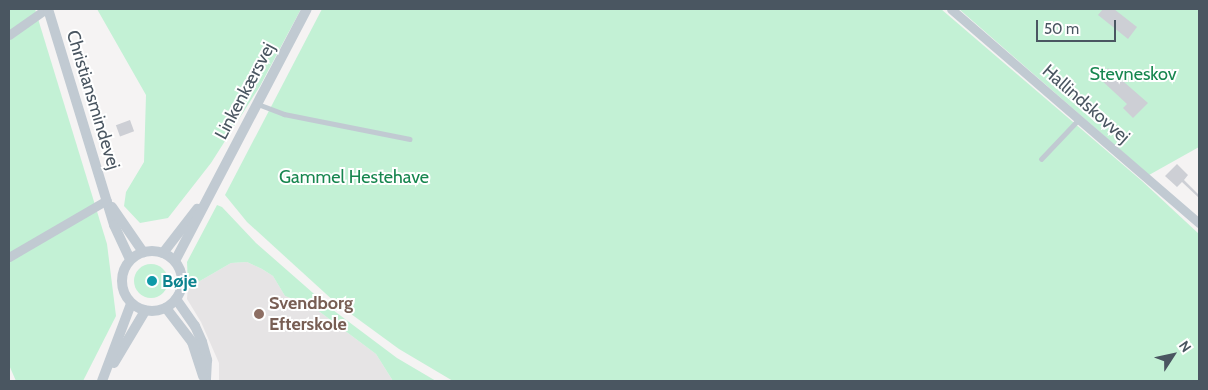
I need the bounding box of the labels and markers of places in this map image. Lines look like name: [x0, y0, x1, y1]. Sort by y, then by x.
place label: Bøje: [162, 270, 197, 292]
marker: Bøje: [146, 275, 158, 287]
place label: Svendborg Efterskole: [269, 293, 353, 336]
marker: Svendborg Efterskole: [253, 308, 265, 320]

